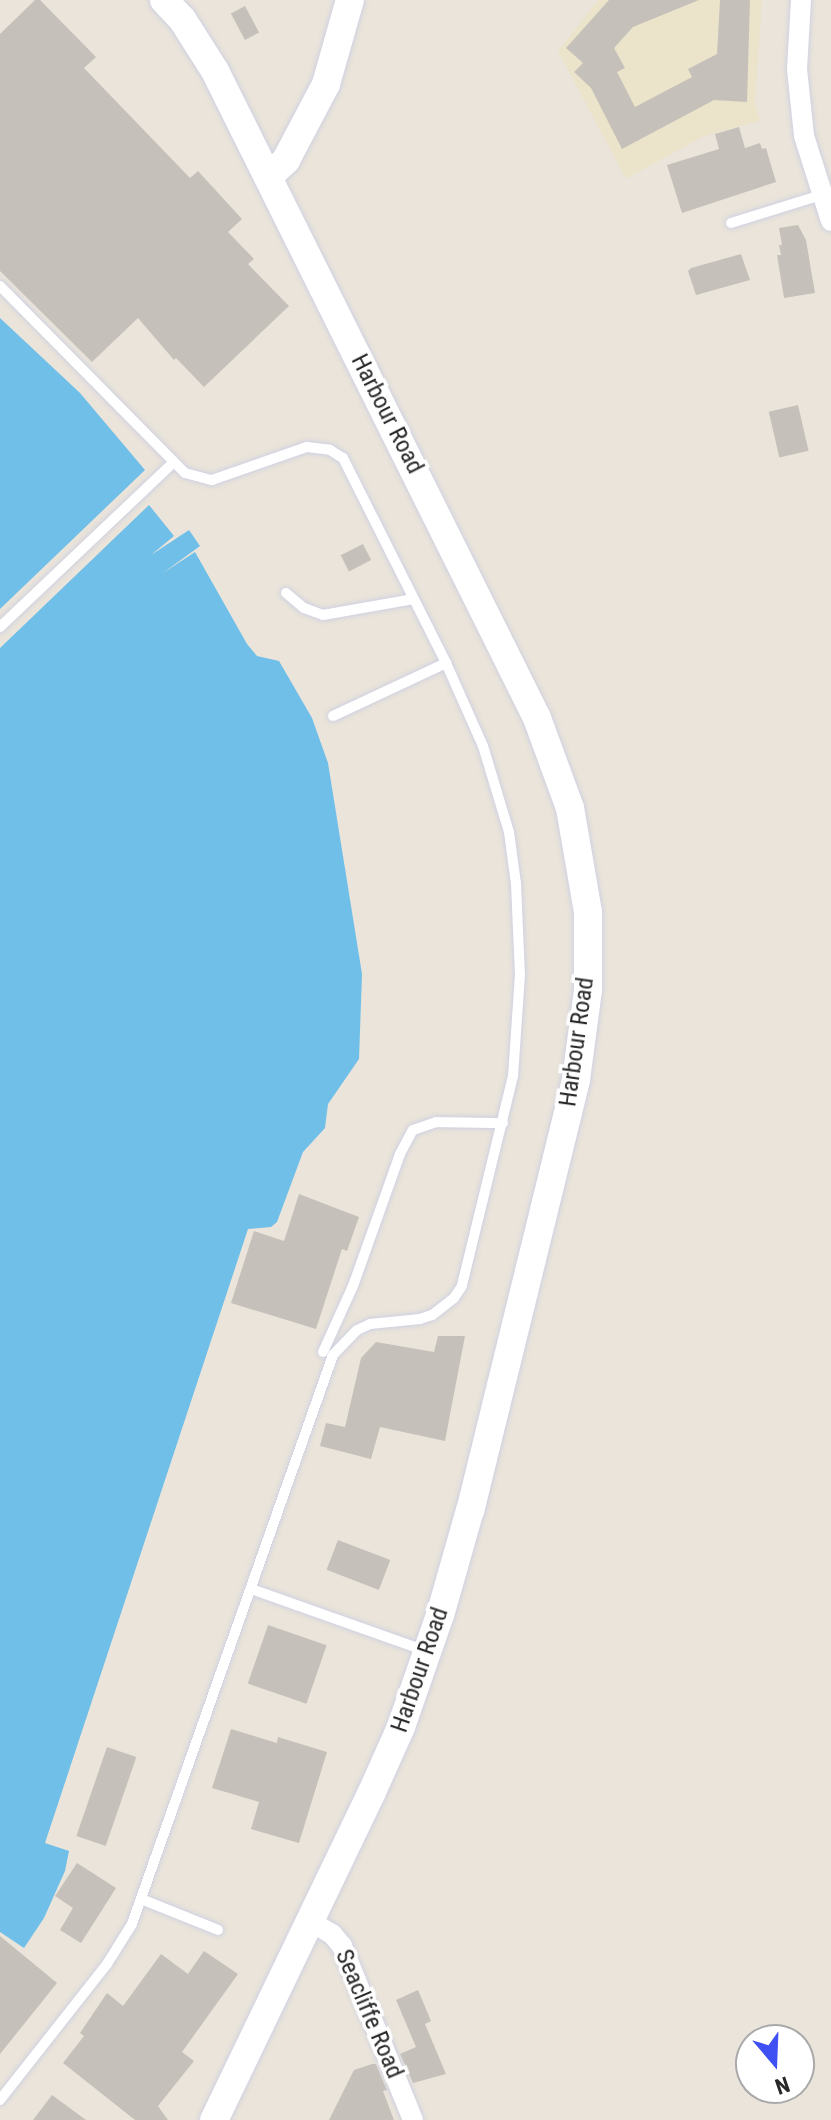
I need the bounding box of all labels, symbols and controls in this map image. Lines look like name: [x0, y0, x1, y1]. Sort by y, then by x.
street label: Harbour Road: [345, 349, 429, 479]
street label: Harbour Road: [554, 976, 600, 1108]
street label: Harbour Road: [385, 1604, 455, 1736]
street label: Seacliffe Road: [329, 1945, 409, 2083]
north arrow: [735, 2024, 815, 2104]
text: N: [772, 2071, 793, 2099]

